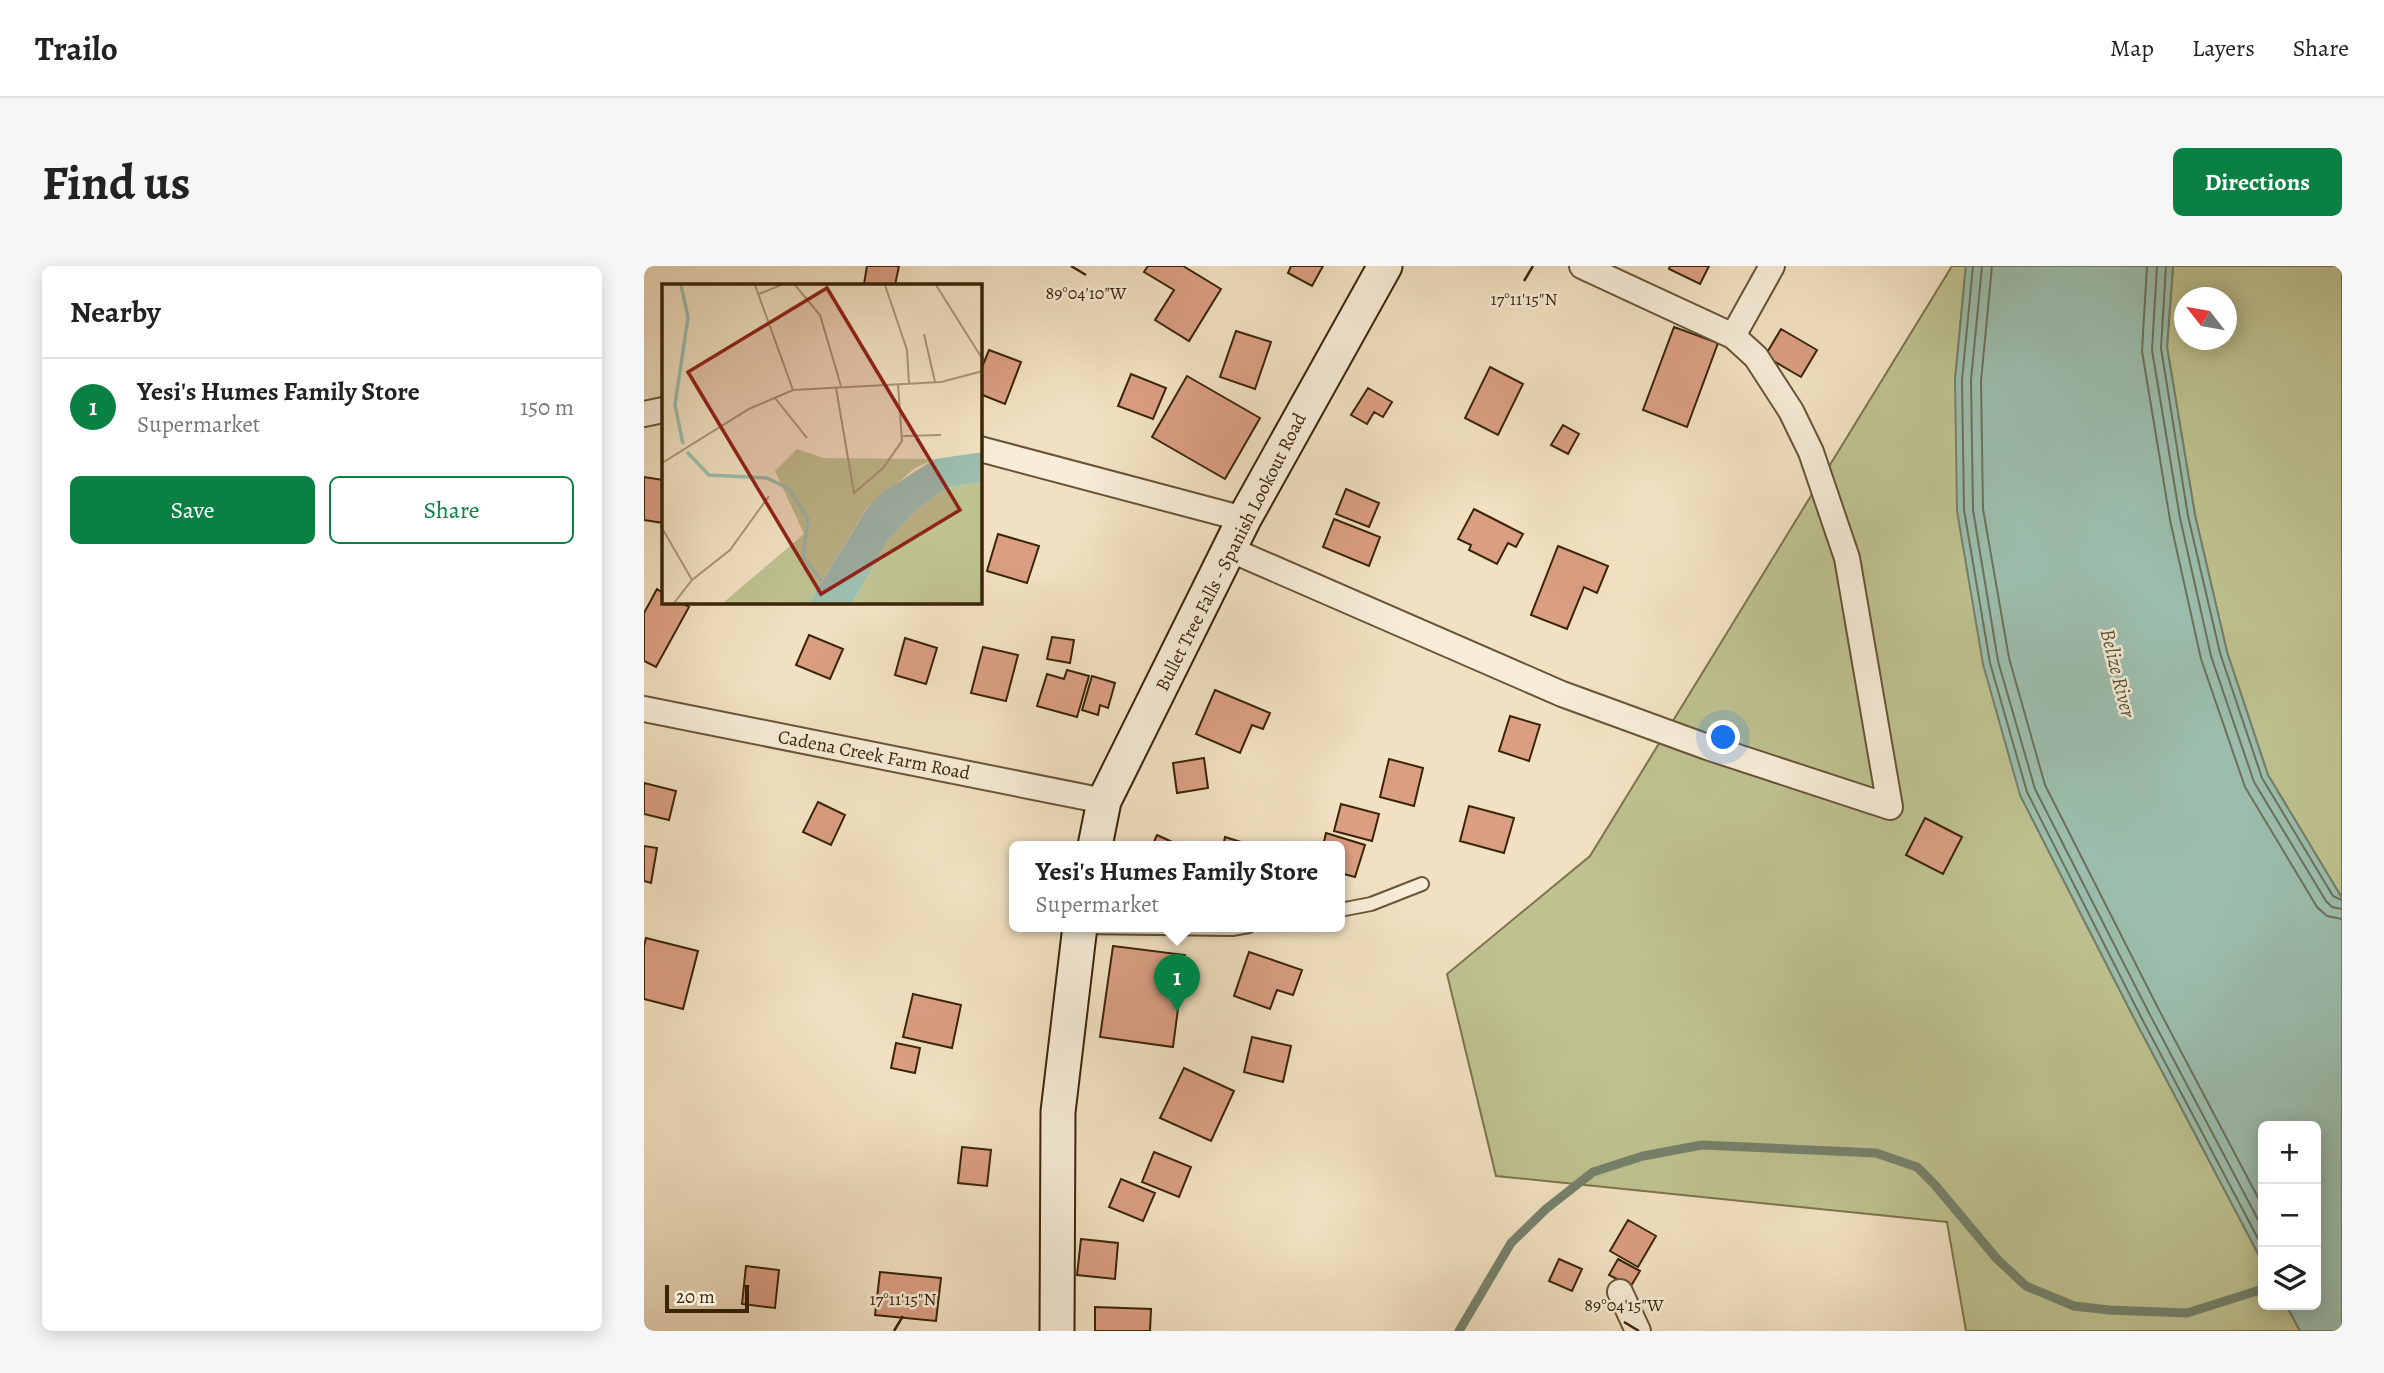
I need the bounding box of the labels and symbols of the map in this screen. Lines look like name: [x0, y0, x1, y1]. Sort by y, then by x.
text: 89°04'10"W: [1045, 281, 1127, 305]
inset map: [662, 284, 982, 604]
text: 17°11'15"N: [1491, 287, 1557, 311]
north arrow: [2174, 287, 2237, 350]
street label: Bullet Tree Falls - Spanish Lookout Road: [1149, 408, 1313, 696]
water label: Belize River: [2093, 626, 2143, 721]
your location: [1706, 720, 1740, 754]
street label: Cadena Creek Farm Road: [776, 724, 973, 787]
pin: 1: [1154, 954, 1200, 1012]
scale bar: [665, 1282, 749, 1314]
text: 17°11'15"N: [870, 1287, 936, 1311]
text: 89°04'15"W: [1584, 1293, 1664, 1317]

